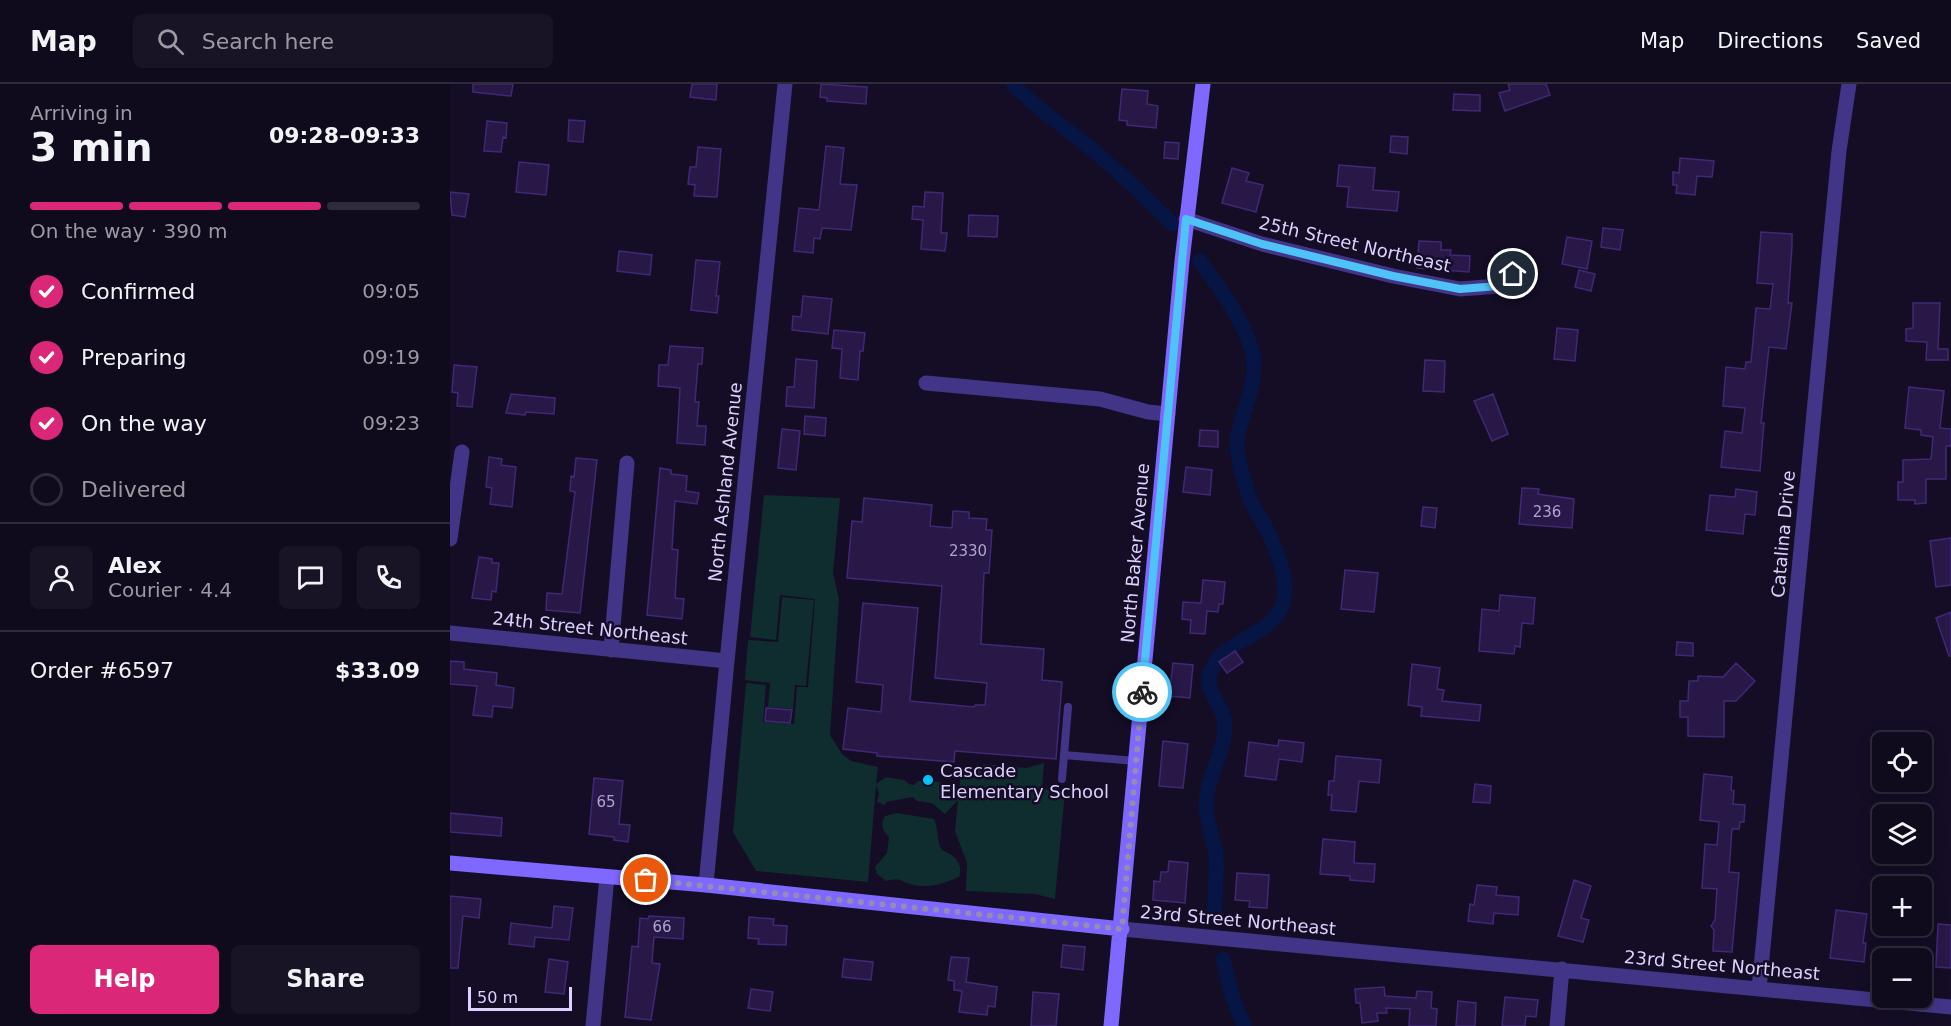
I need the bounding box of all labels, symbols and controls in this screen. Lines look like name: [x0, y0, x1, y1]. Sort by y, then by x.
search box: [133, 14, 553, 68]
text: Map: [30, 25, 97, 58]
icon: search: [154, 25, 187, 58]
text: Search here: [202, 29, 334, 54]
text: Map: [1640, 29, 1684, 53]
text: Directions: [1717, 29, 1823, 53]
text: Saved: [1856, 29, 1921, 53]
text: Arriving in: [30, 101, 133, 125]
text: 09:28–09:33: [269, 123, 420, 148]
text: 3 min: [30, 125, 152, 170]
street label: 25th Street Northeast: [1257, 212, 1453, 276]
text: On the way · 390 m: [30, 219, 228, 243]
pin: [1487, 248, 1538, 299]
icon: home: [1496, 257, 1529, 290]
icon: check: [30, 275, 63, 308]
text: Confirmed: [81, 279, 195, 304]
text: 09:05: [362, 279, 420, 303]
icon: check: [30, 341, 63, 374]
text: Preparing: [81, 345, 187, 370]
text: 09:19: [362, 345, 420, 369]
street label: North Ashland Avenue: [704, 381, 746, 583]
icon: check: [30, 407, 63, 440]
text: On the way: [81, 411, 207, 436]
text: 09:23: [362, 411, 420, 435]
street label: North Baker Avenue: [1117, 462, 1153, 644]
street label: Catalina Drive: [1767, 469, 1799, 599]
text: Delivered: [81, 477, 186, 502]
house number: 236: [1533, 503, 1561, 521]
house number: 2330: [949, 542, 987, 560]
button: person: [30, 546, 93, 609]
button: chat: [279, 546, 342, 609]
button: phone: [357, 546, 420, 609]
text: Alex: [108, 553, 162, 578]
text: Courier · 4.4: [108, 578, 232, 602]
street label: 24th Street Northeast: [491, 607, 689, 649]
text: Order #6597: [30, 658, 174, 683]
text: $33.09: [335, 658, 420, 683]
courier: [1112, 662, 1172, 722]
icon: bike: [1126, 676, 1159, 709]
map controls: [1872, 732, 1932, 1008]
button: locate: [1872, 732, 1932, 792]
place label: Cascade Elementary School: [940, 760, 1109, 802]
marker: Cascade Elementary School: [921, 773, 935, 787]
house number: 65: [596, 793, 616, 811]
button: layers: [1872, 804, 1932, 864]
pin: [620, 854, 671, 905]
icon: bag: [629, 863, 662, 896]
button: +: [1872, 876, 1932, 936]
street label: 23rd Street Northeast: [1139, 901, 1337, 939]
house number: 66: [652, 918, 672, 936]
button: Help: [30, 945, 219, 1014]
button: Share: [231, 945, 420, 1014]
street label: 23rd Street Northeast: [1623, 946, 1821, 984]
button: −: [1872, 948, 1932, 1008]
scale bar: [468, 984, 572, 1012]
text: 50 m: [477, 988, 518, 1007]

